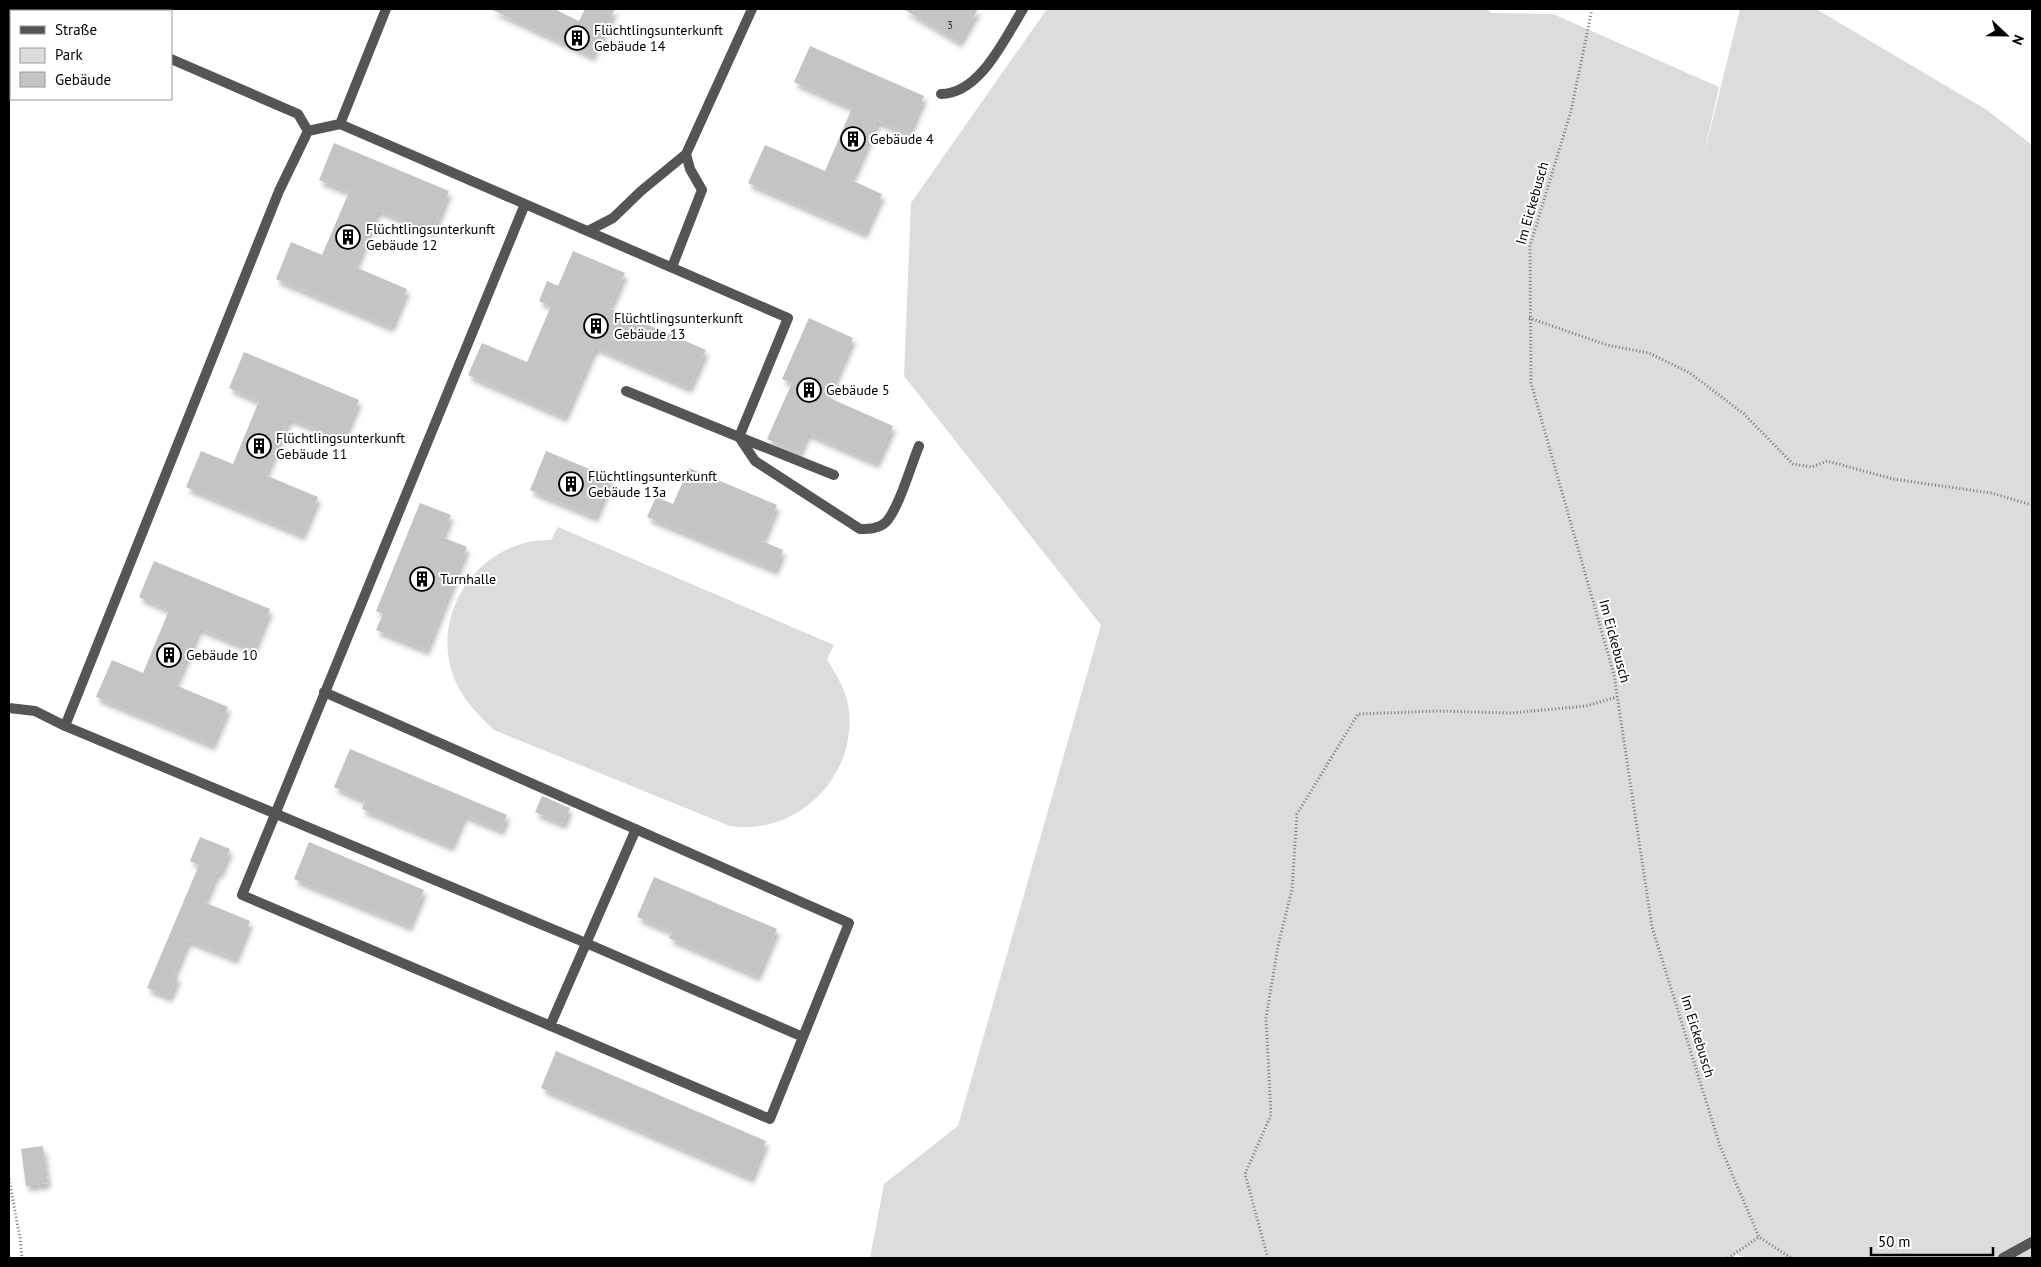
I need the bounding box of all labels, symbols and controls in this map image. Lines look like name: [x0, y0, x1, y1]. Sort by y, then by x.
legend: [10, 10, 172, 100]
north arrow: [1981, 10, 2031, 60]
house number: 3: [947, 18, 953, 32]
text: Straße: [55, 20, 97, 39]
place label: Flüchtlingsunterkunft Gebäude 14: [594, 21, 723, 55]
building icon: Flüchtlingsunterkunft Gebäude 14: [564, 25, 590, 51]
text: N: [2008, 32, 2028, 48]
text: Park: [55, 45, 83, 64]
text: Gebäude: [55, 70, 111, 89]
building icon: Gebäude 4: [840, 126, 866, 152]
place label: Gebäude 4: [870, 130, 934, 148]
street label: Im Eickebusch: [1512, 159, 1552, 247]
place label: Flüchtlingsunterkunft Gebäude 12: [366, 220, 495, 254]
building icon: Flüchtlingsunterkunft Gebäude 12: [335, 224, 361, 250]
place label: Flüchtlingsunterkunft Gebäude 13: [614, 309, 743, 343]
building icon: Flüchtlingsunterkunft Gebäude 13: [583, 313, 609, 339]
building icon: Gebäude 5: [796, 377, 822, 403]
place label: Gebäude 5: [826, 381, 890, 399]
place label: Flüchtlingsunterkunft Gebäude 11: [276, 429, 405, 463]
building icon: Flüchtlingsunterkunft Gebäude 11: [246, 433, 272, 459]
place label: Flüchtlingsunterkunft Gebäude 13a: [588, 467, 717, 501]
building icon: Flüchtlingsunterkunft Gebäude 13a: [558, 471, 584, 497]
building icon: Turnhalle: [409, 566, 435, 592]
place label: Turnhalle: [440, 570, 496, 588]
street label: Im Eickebusch: [1595, 597, 1635, 685]
building icon: Gebäude 10: [156, 642, 182, 668]
place label: Gebäude 10: [186, 646, 258, 664]
street label: Im Eickebusch: [1677, 993, 1719, 1079]
scale bar: [1871, 1224, 1994, 1256]
text: 50 m: [1878, 1232, 1911, 1251]

